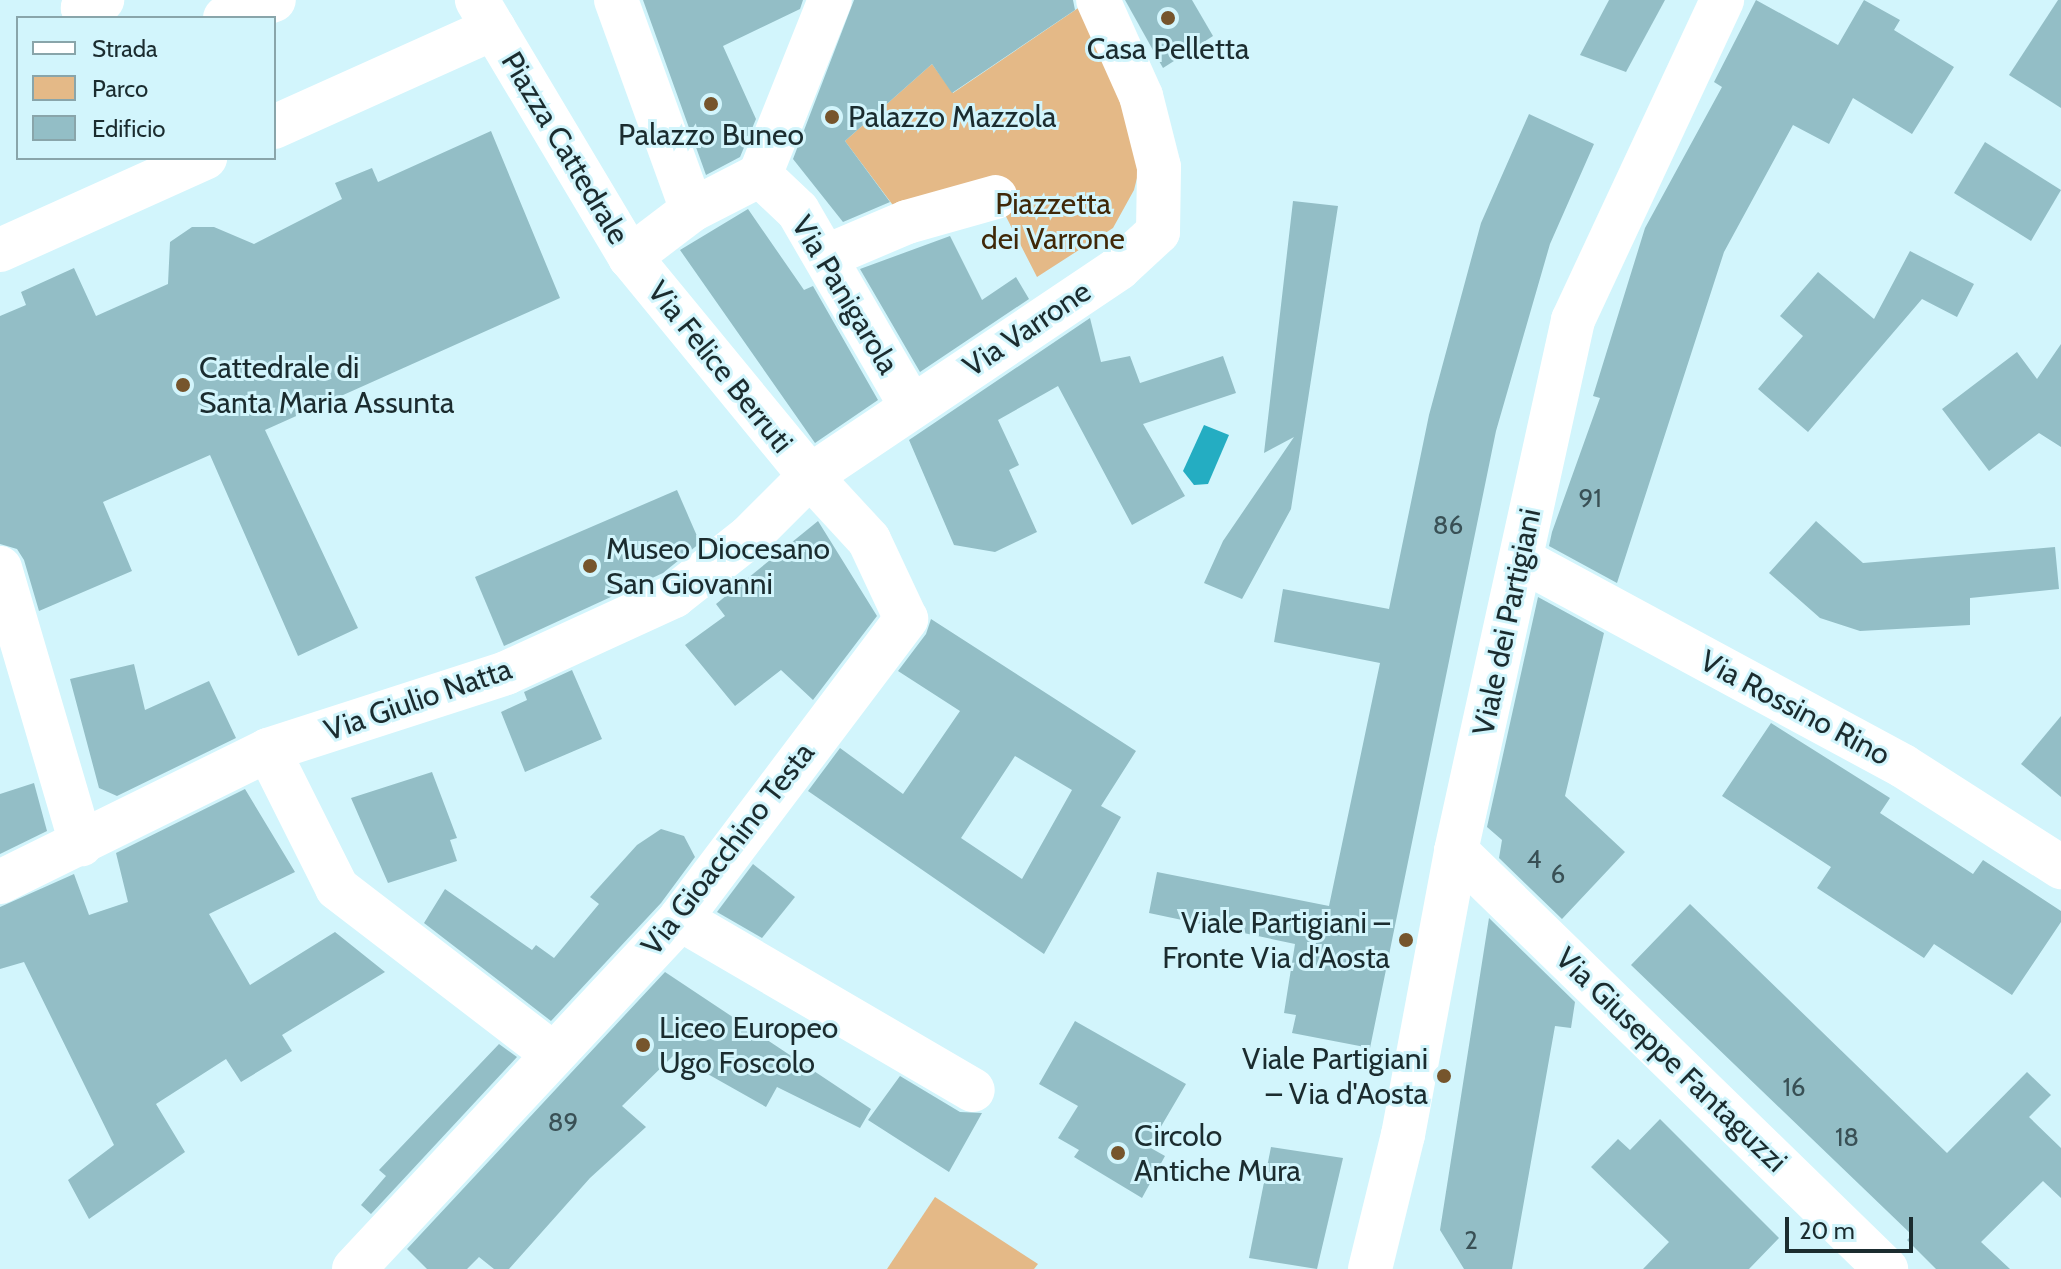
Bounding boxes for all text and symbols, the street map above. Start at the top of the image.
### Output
marker: Casa Pelletta [1159,9,1177,27]
legend [16,16,276,160]
place label: Casa Pelletta [1087,31,1249,67]
text: Strada [92,34,158,63]
street label: Piazza Cattedrale [493,45,637,251]
text: Parco [92,74,148,103]
marker: Palazzo Buneo [702,95,720,113]
place label: Palazzo Mazzola [848,99,1056,135]
marker: Palazzo Mazzola [823,108,841,126]
text: Edificio [92,114,166,143]
place label: Palazzo Buneo [618,117,804,153]
park label: Piazzetta dei Varrone [981,186,1125,256]
street label: Via Panigarola [784,210,906,380]
street label: Via Varrone [956,273,1098,385]
street label: Via Felice Berruti [640,274,800,460]
place label: Cattedrale di Santa Maria Assunta [199,350,454,420]
marker: Cattedrale di Santa Maria Assunta [174,376,192,394]
house number: 91 [1578,483,1602,515]
street label: Viale dei Partigiani [1465,505,1549,739]
house number: 86 [1433,510,1463,542]
place label: Museo Diocesano San Giovanni [606,531,830,602]
marker: Museo Diocesano San Giovanni [581,557,599,575]
street label: Via Rossino Rino [1694,643,1896,773]
street label: Via Giulio Natta [320,651,516,749]
street label: Via Gioacchino Testa [634,735,822,963]
house number: 4 [1526,844,1542,876]
house number: 6 [1551,859,1565,891]
place label: Viale Partigiani – Fronte Via d'Aosta [1162,905,1390,976]
marker: Viale Partigiani – Fronte Via d'Aosta [1397,931,1415,949]
street label: Via Giuseppe Fantaguzzi [1548,940,1794,1180]
place label: Liceo Europeo Ugo Foscolo [659,1010,838,1080]
marker: Liceo Europeo Ugo Foscolo [634,1036,652,1054]
place label: Viale Partigiani – Via d'Aosta [1242,1041,1428,1112]
marker: Viale Partigiani – Via d'Aosta [1435,1067,1453,1085]
house number: 16 [1782,1072,1806,1104]
house number: 89 [548,1107,578,1139]
place label: Circolo Antiche Mura [1134,1118,1301,1188]
house number: 18 [1835,1122,1859,1154]
marker: Circolo Antiche Mura [1109,1144,1127,1162]
scale bar [1789,1201,1917,1251]
text: 20 m [1799,1216,1855,1245]
house number: 2 [1464,1225,1478,1257]

